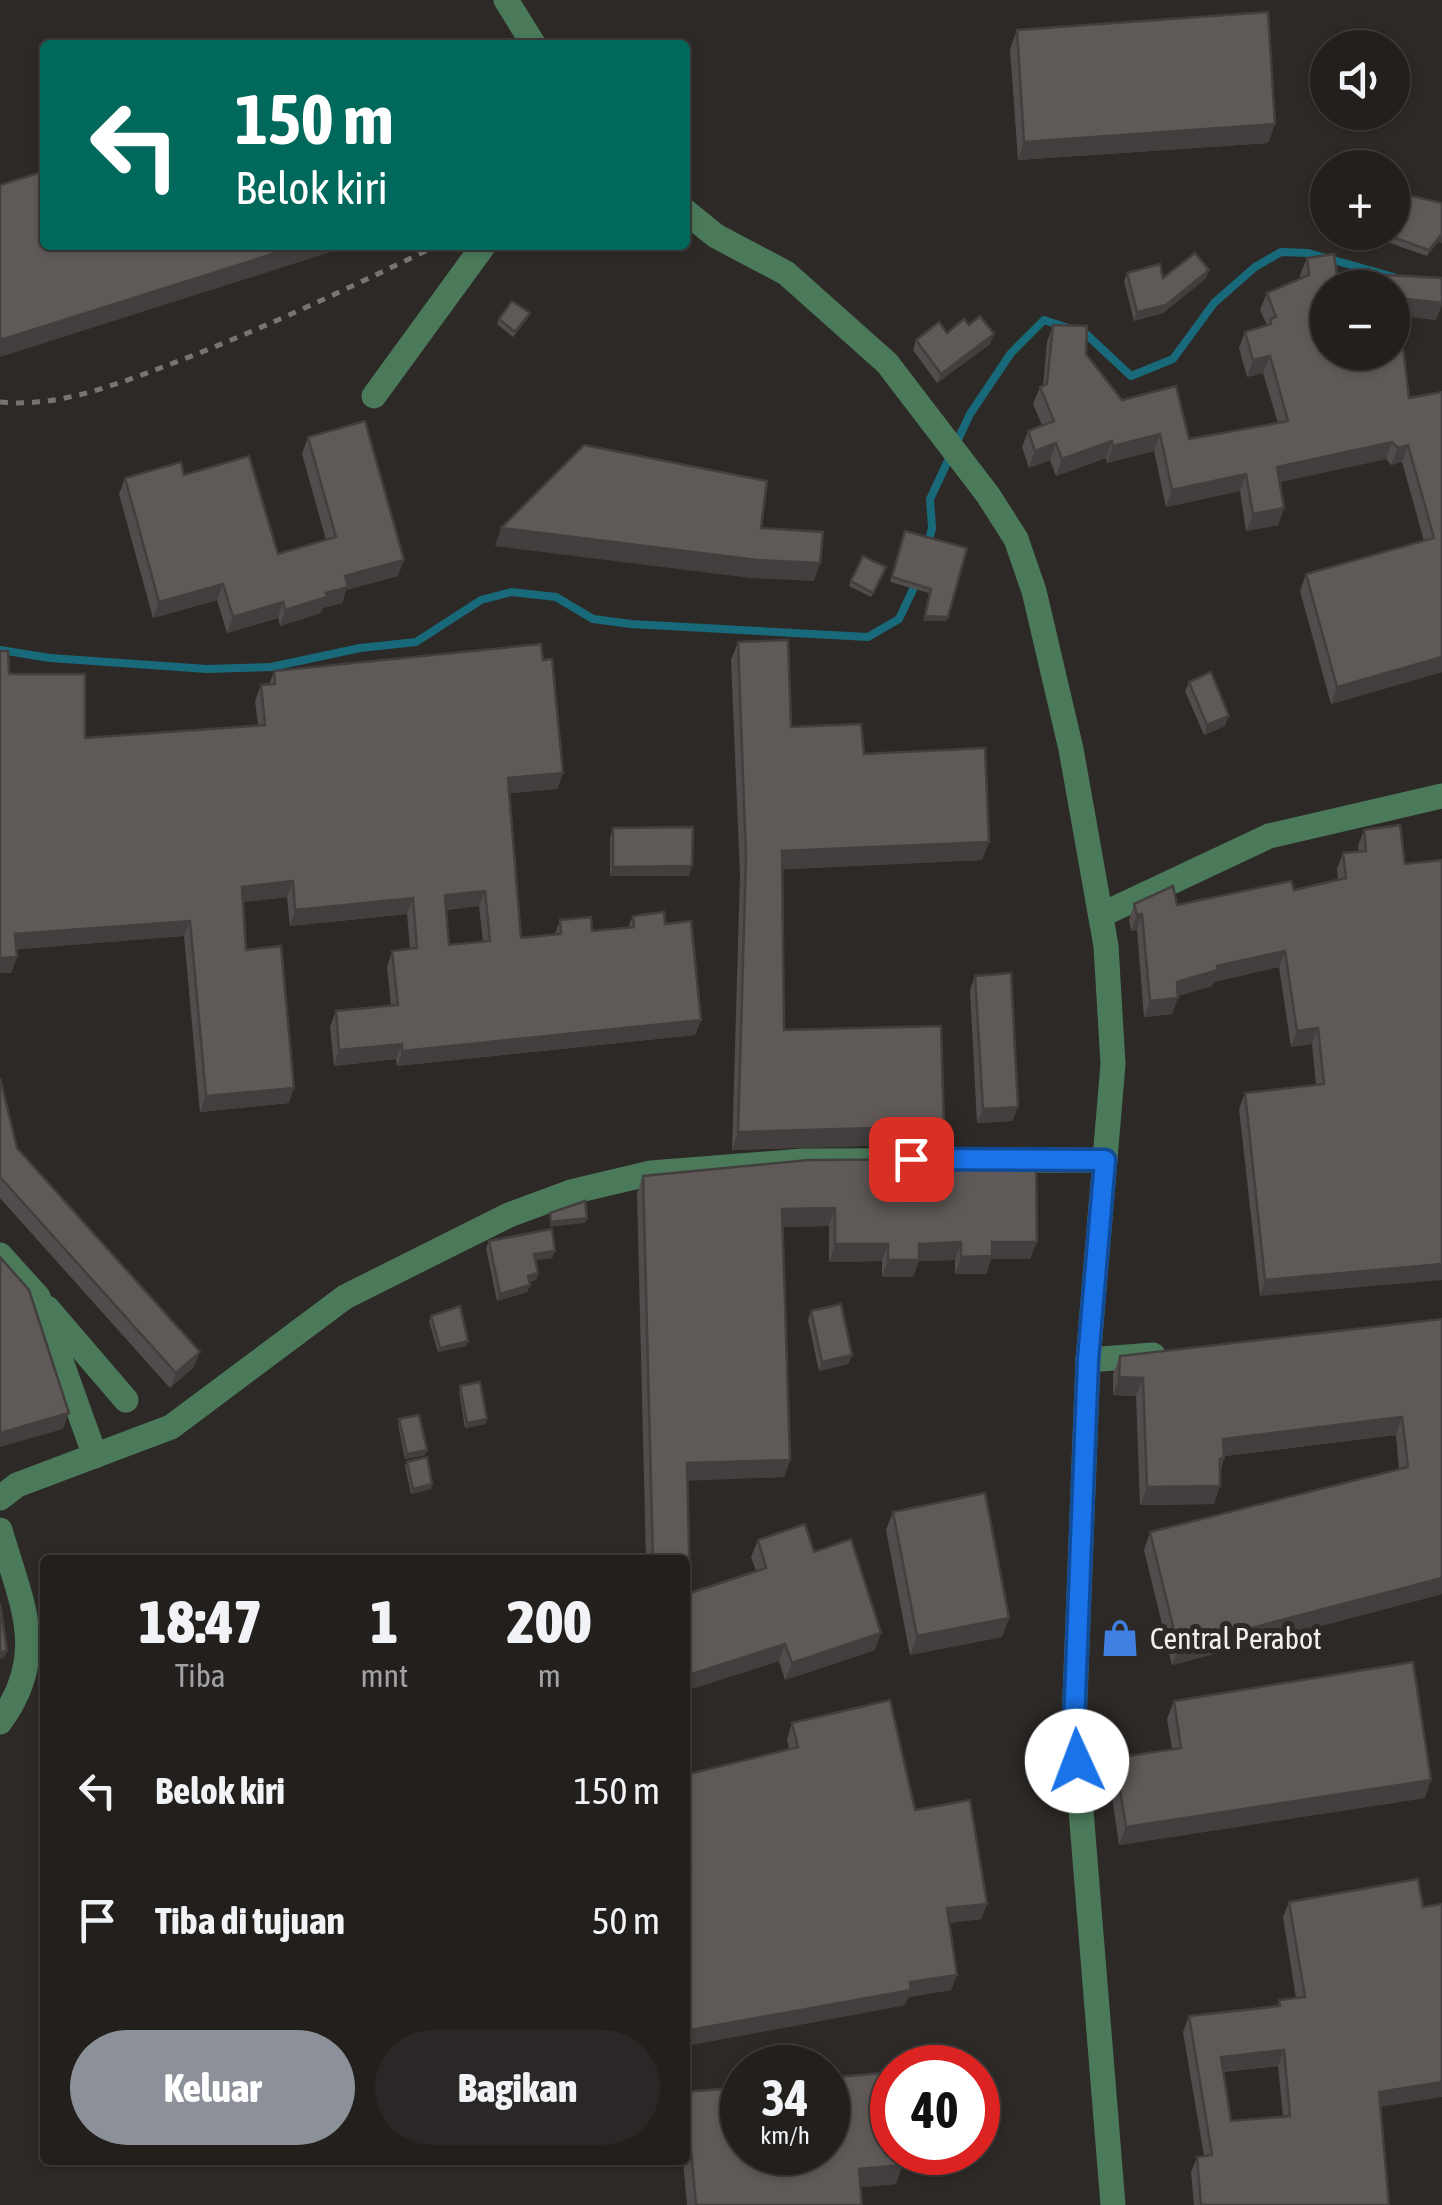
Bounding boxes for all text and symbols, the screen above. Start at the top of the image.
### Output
map controls [1310,30,1410,370]
button: sound [1310,30,1410,130]
text: 150 m [235,79,394,159]
icon: left [70,80,200,210]
button: + [1310,150,1410,250]
text: Belok kiri [235,162,388,214]
button: − [1310,270,1410,370]
pin [869,1117,954,1202]
icon: arrive [884,1132,939,1187]
text: 18:47 [139,1587,262,1656]
text: 1 [370,1587,399,1656]
text: 200 [507,1587,591,1656]
shop icon: Central Perabot [1099,1617,1141,1659]
place label: Central Perabot [1150,1621,1322,1655]
text: Tiba [175,1657,226,1694]
text: mnt [361,1657,408,1694]
text: m [538,1657,561,1694]
position arrow [1025,1709,1129,1813]
icon: left [70,1763,125,1818]
text: Belok kiri [155,1769,285,1812]
text: 150 m [574,1769,660,1812]
icon: arrive [70,1893,125,1948]
text: Tiba di tujuan [155,1899,345,1942]
text: 50 m [592,1899,660,1942]
button: Keluar [70,2030,355,2145]
button: Bagikan [375,2030,660,2145]
speed limit sign: 40 [870,2045,1000,2175]
text: 34 [761,2069,808,2127]
text: km/h [760,2121,810,2149]

